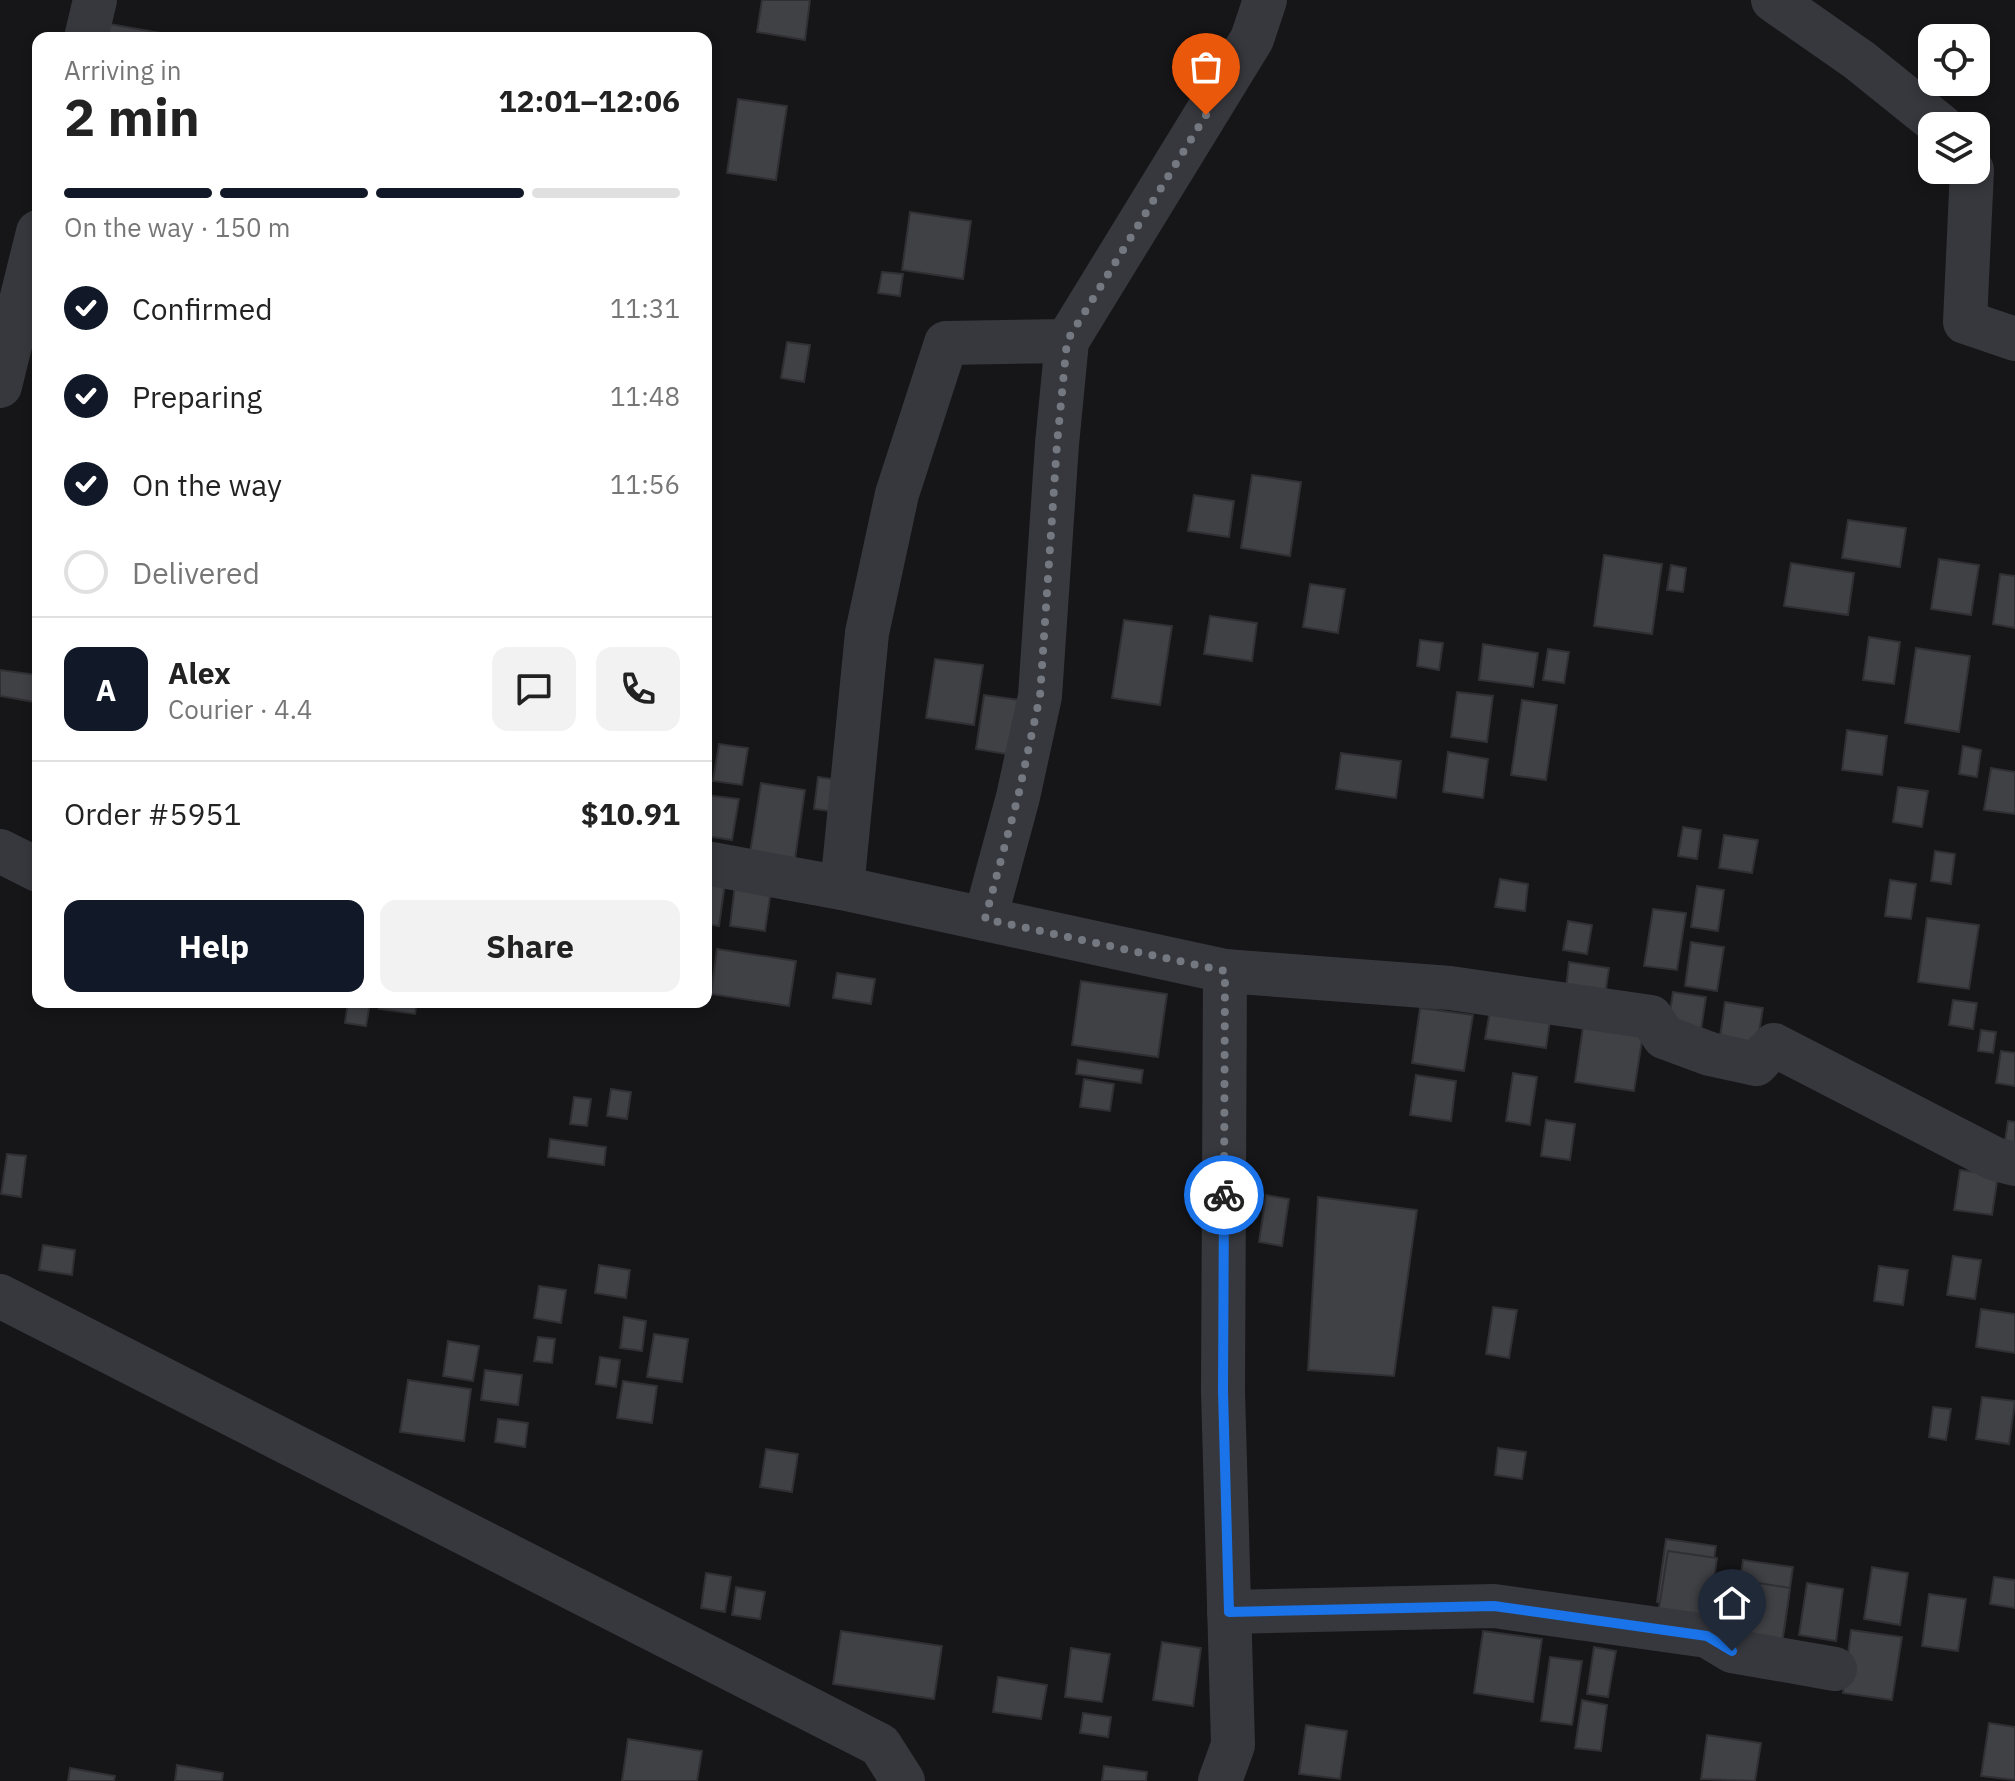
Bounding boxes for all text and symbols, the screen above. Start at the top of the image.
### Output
map controls [1918,24,1990,184]
button: locate [1918,24,1990,96]
pin [1172,33,1240,115]
icon: bag [1184,45,1228,89]
text: Arriving in [64,53,181,87]
text: 12:01–12:06 [499,81,680,120]
text: 2 min [64,83,200,150]
button: layers [1918,112,1990,184]
text: On the way · 150 m [64,210,290,244]
icon: check [64,286,108,330]
text: Confirmed [132,289,273,328]
text: 11:31 [610,291,680,325]
icon: check [64,374,108,418]
text: Preparing [132,377,262,416]
text: 11:48 [610,379,680,413]
icon: check [64,462,108,506]
text: On the way [132,465,282,504]
text: 11:56 [610,467,680,501]
text: Delivered [132,553,260,592]
button: chat [492,647,576,731]
button: phone [596,647,680,731]
text: Alex [168,653,231,692]
text: A [96,670,116,709]
text: Courier · 4.4 [168,692,312,726]
text: Order #5951 [64,794,241,833]
text: $10.91 [581,794,680,833]
button: Help [64,900,364,992]
button: Share [380,900,680,992]
courier [1184,1155,1264,1235]
icon: bike [1202,1173,1246,1217]
pin [1698,1569,1766,1651]
icon: home [1710,1581,1754,1625]

